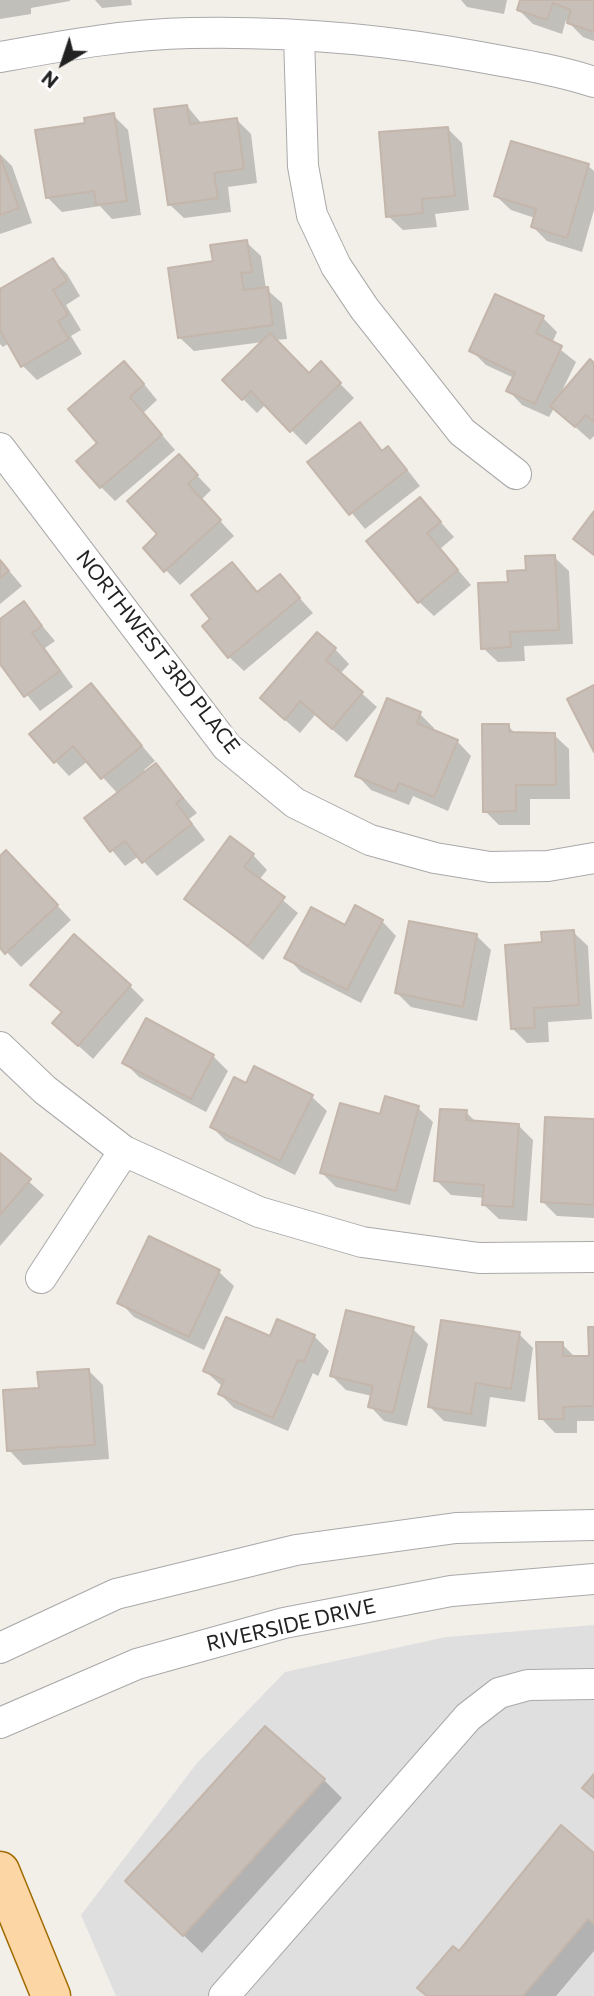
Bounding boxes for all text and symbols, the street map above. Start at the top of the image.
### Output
north arrow [28,28,98,98]
text: N [37,66,62,93]
street label: NORTHWEST 3RD PLACE [71,545,245,759]
street label: RIVERSIDE DRIVE [204,1593,378,1657]

